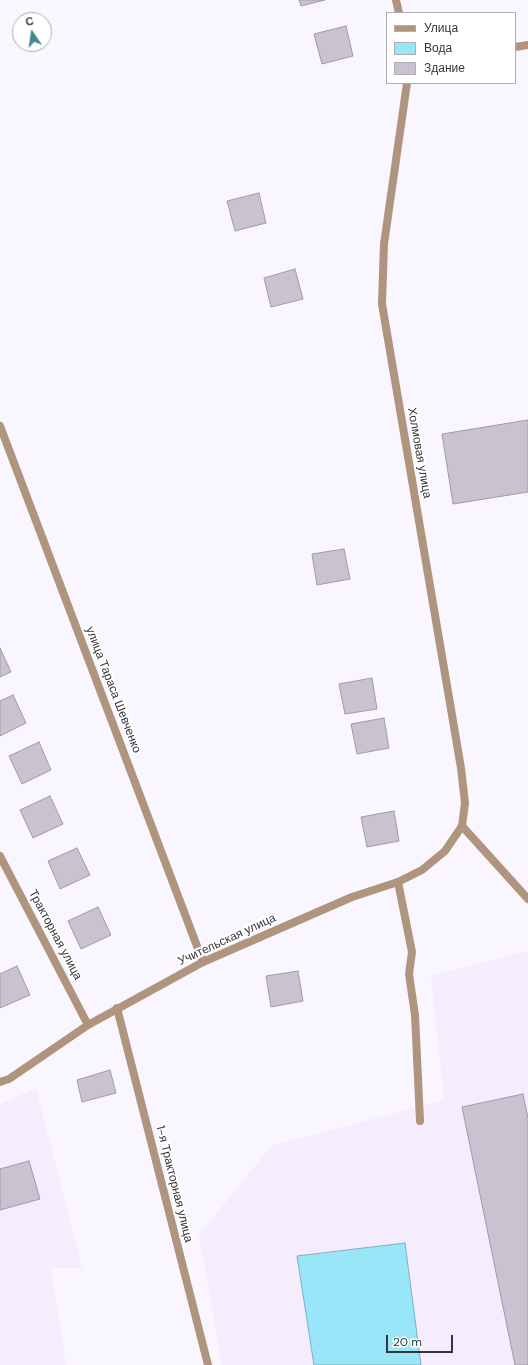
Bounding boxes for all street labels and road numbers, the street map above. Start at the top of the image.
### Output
street label: Холмовая улица [404,407,434,499]
street label: улица Тараса Шевченко [82,625,144,755]
street label: Тракторная улица [25,887,85,983]
street label: Учительская улица [176,911,278,969]
street label: 1-я Тракторная улица [152,1124,196,1244]

